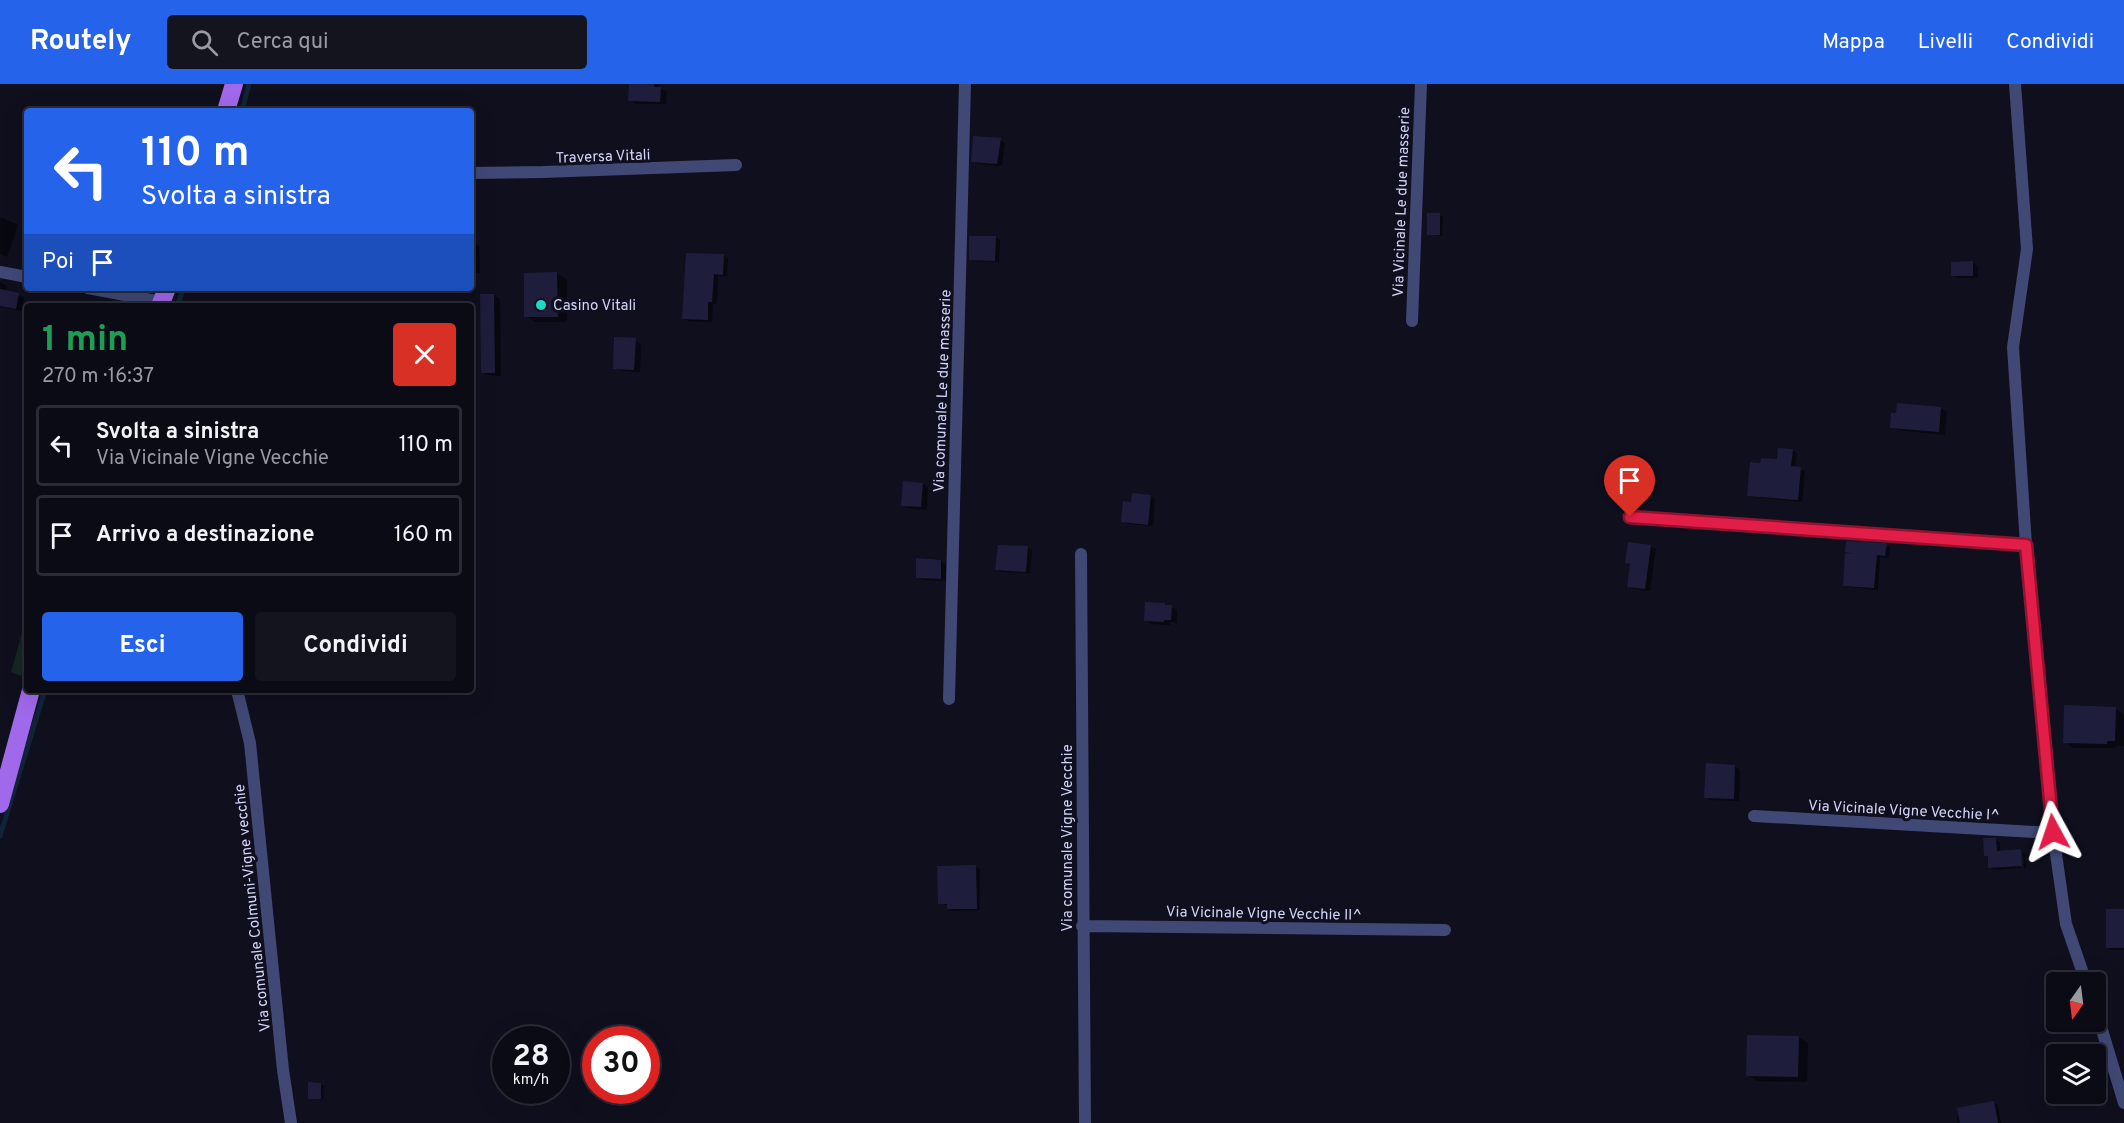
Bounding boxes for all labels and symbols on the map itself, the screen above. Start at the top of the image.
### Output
street label: Via Vicinale Le due masserie [1390,107,1415,297]
street label: Traversa Vitali [555,146,651,169]
street label: Via comunale Le due masserie [930,289,957,493]
place label: Casino Vitali [553,297,636,316]
marker: Casino Vitali [534,298,548,312]
pin [1604,455,1655,517]
street label: Via comunale Vigne Vecchie [1059,744,1078,932]
street label: Via comunale Colmuni-Vigne vecchie [231,783,276,1032]
street label: Via Vicinale Vigne Vecchie I^ [1808,797,2000,826]
position arrow [2021,800,2085,864]
street label: Via Vicinale Vigne Vecchie II^ [1166,903,1362,926]
north arrow [2046,972,2106,1032]
speed limit sign: 30 [582,1026,660,1104]

